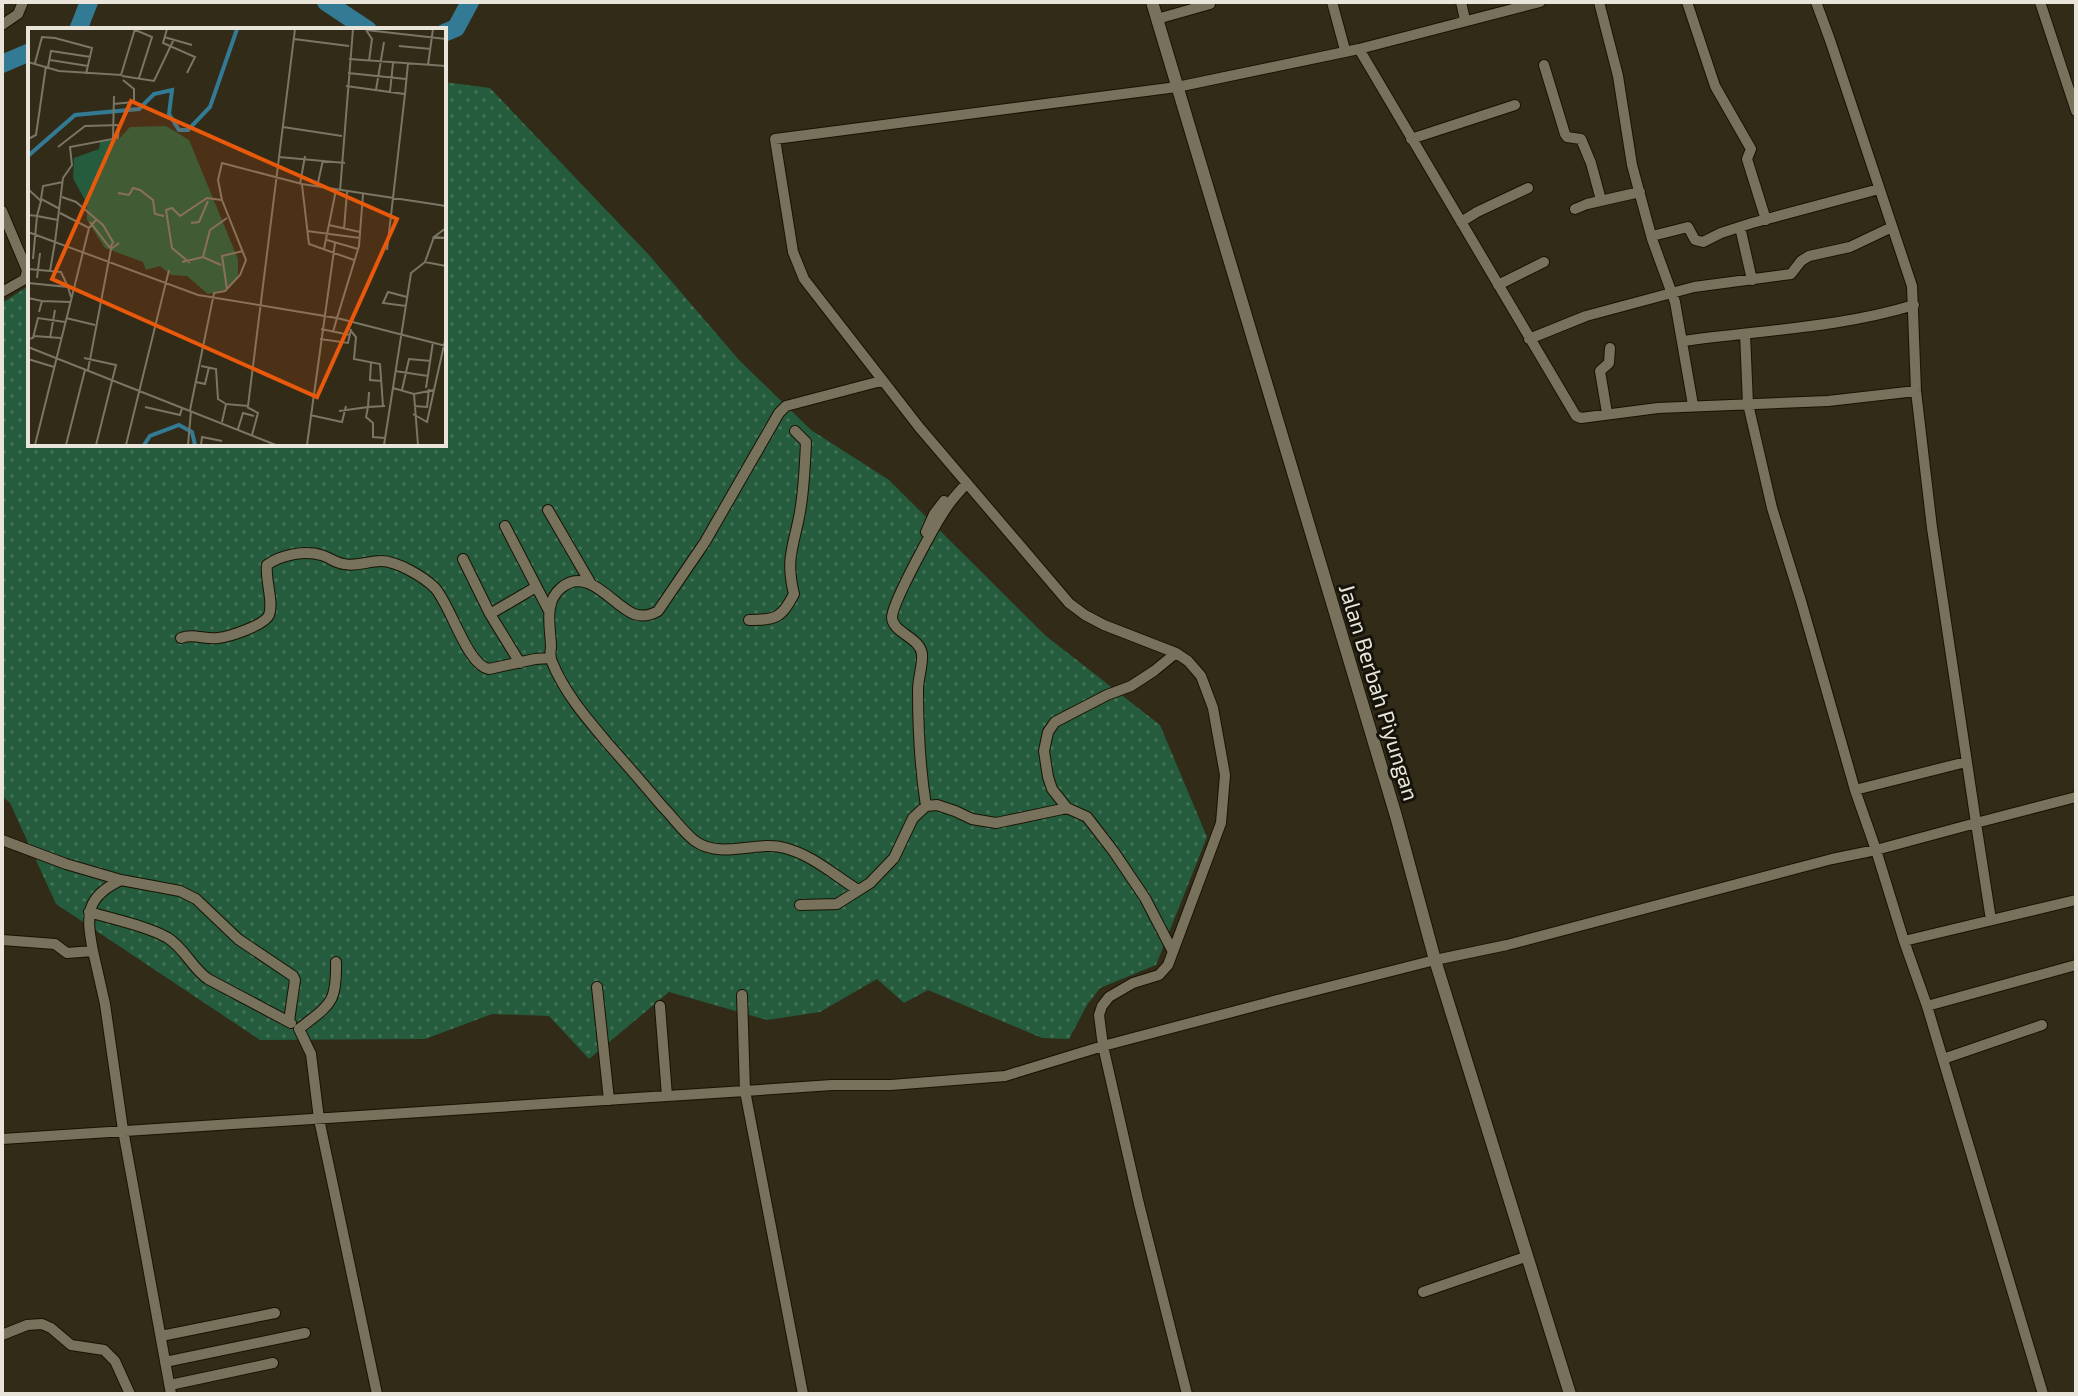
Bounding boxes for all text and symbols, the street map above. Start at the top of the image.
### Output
inset map [28,28,446,446]
street label: Jalan Berbah Piyungan [1335,581,1425,803]

